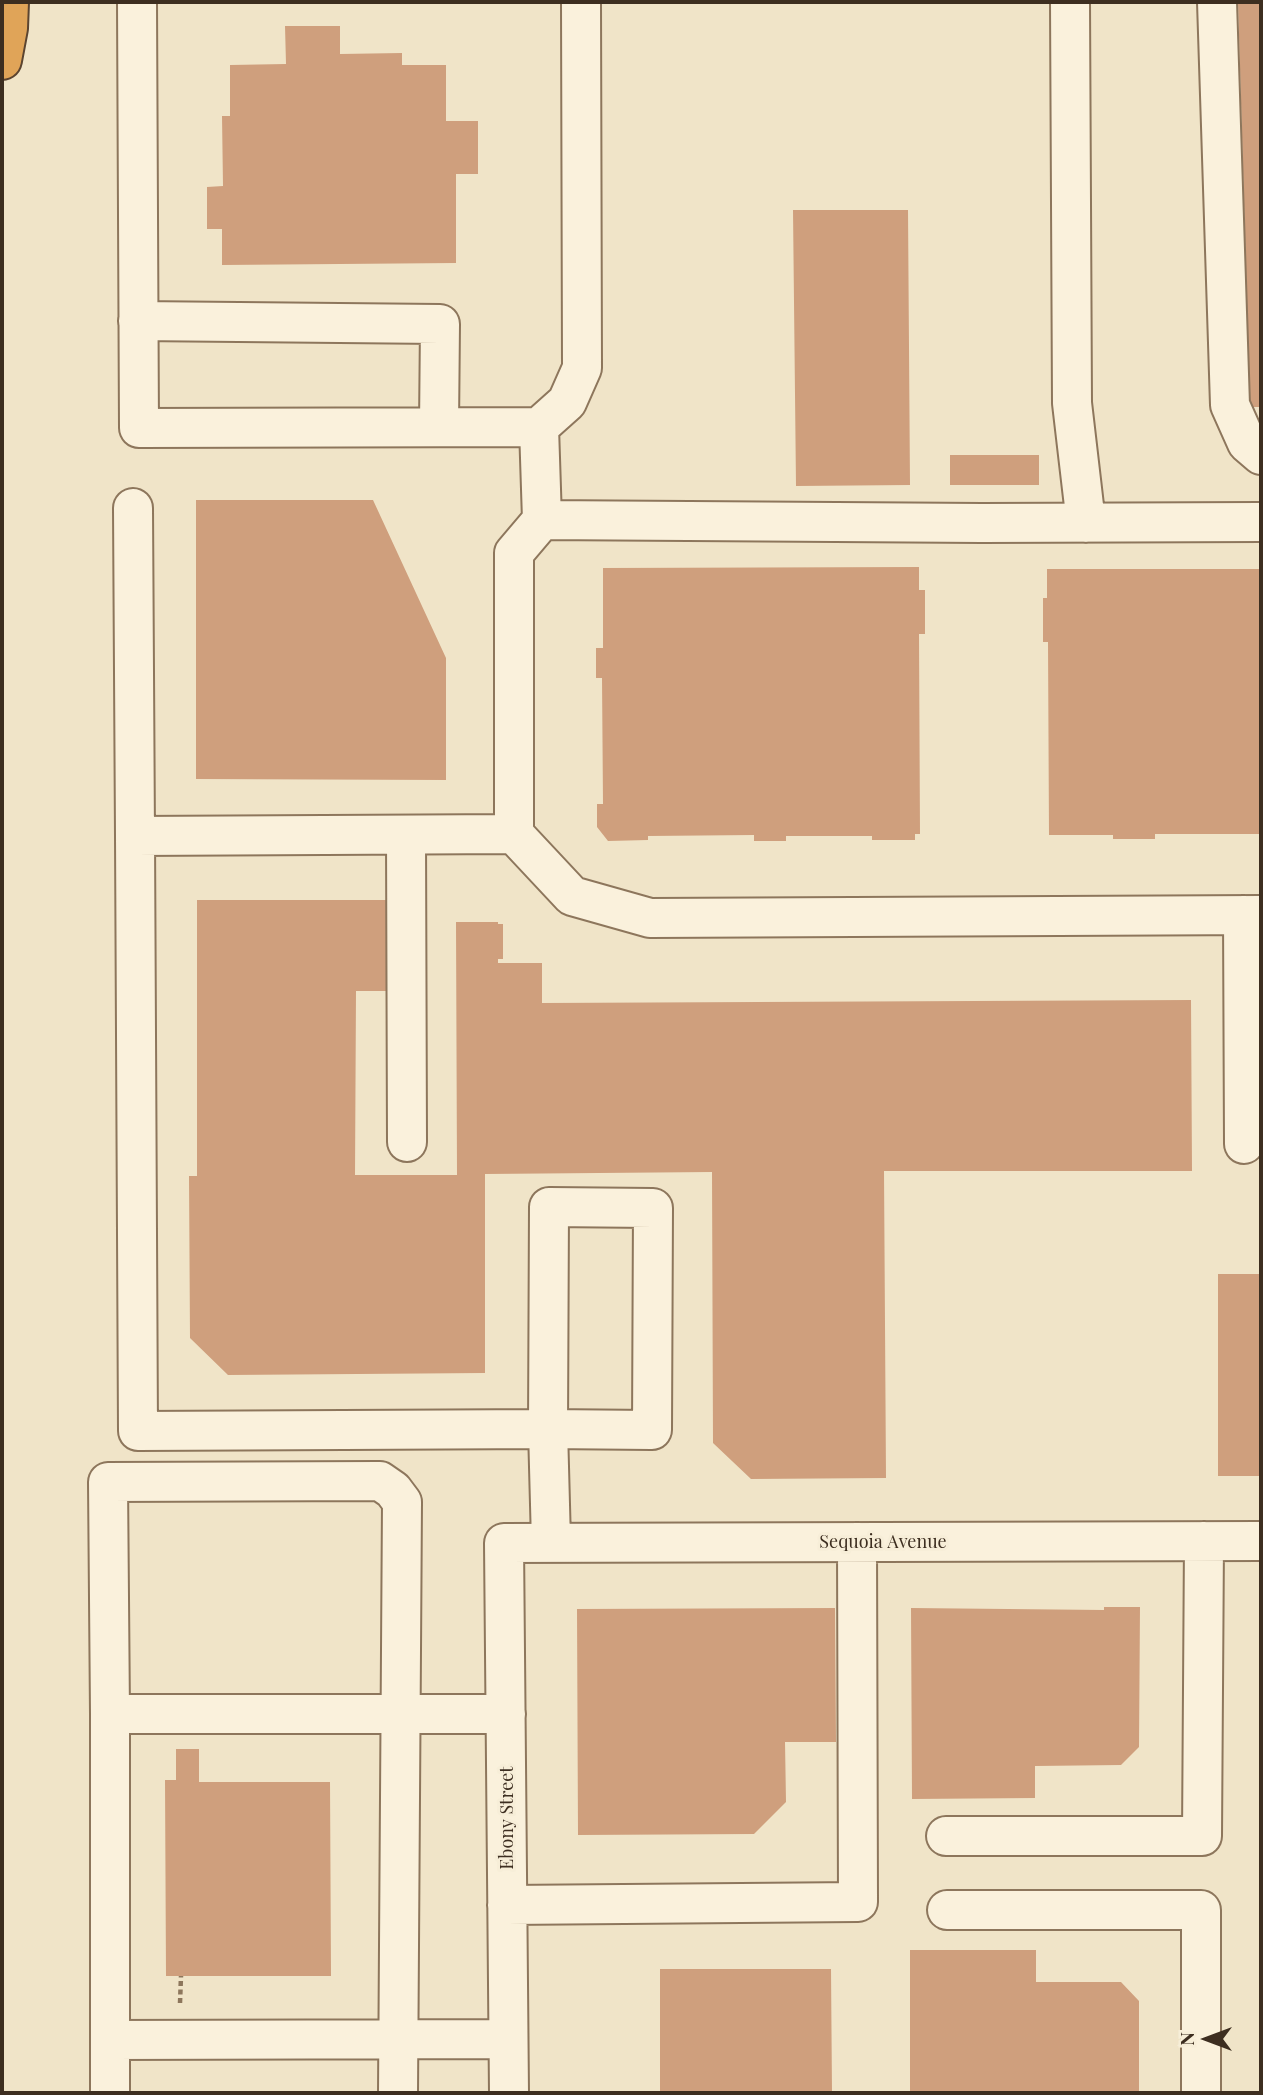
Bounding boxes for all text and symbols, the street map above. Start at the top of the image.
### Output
street label: Sequoia Avenue [819,1531,947,1553]
street label: Ebony Street [496,1766,518,1870]
north arrow [1172,2004,1242,2074]
text: N [1173,2032,1199,2046]

